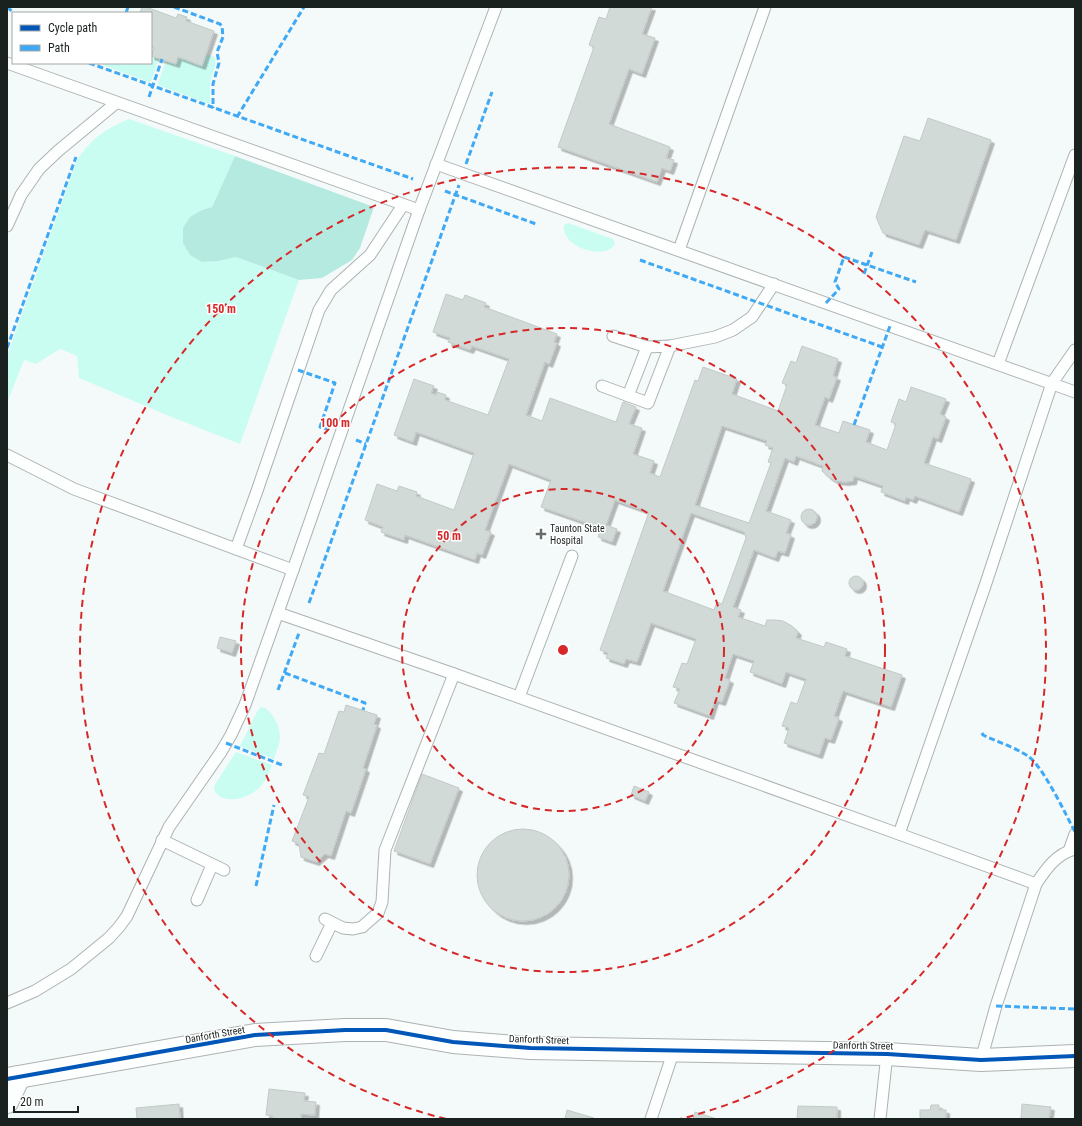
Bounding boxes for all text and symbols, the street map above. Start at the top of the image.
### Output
legend [12,12,152,64]
text: Cycle path [48,21,98,35]
text: Path [48,41,70,55]
text: 150 m [206,302,236,316]
text: 100 m [320,416,350,430]
place label: Taunton State Hospital [550,523,605,546]
marker: Taunton State Hospital [535,528,547,540]
text: 50 m [437,529,461,543]
centre of rings [556,643,570,657]
street label: Danforth Street [184,1024,246,1045]
street label: Danforth Street [509,1033,569,1046]
street label: Danforth Street [833,1039,893,1052]
scale bar [14,1088,78,1114]
text: 20 m [20,1095,44,1109]

